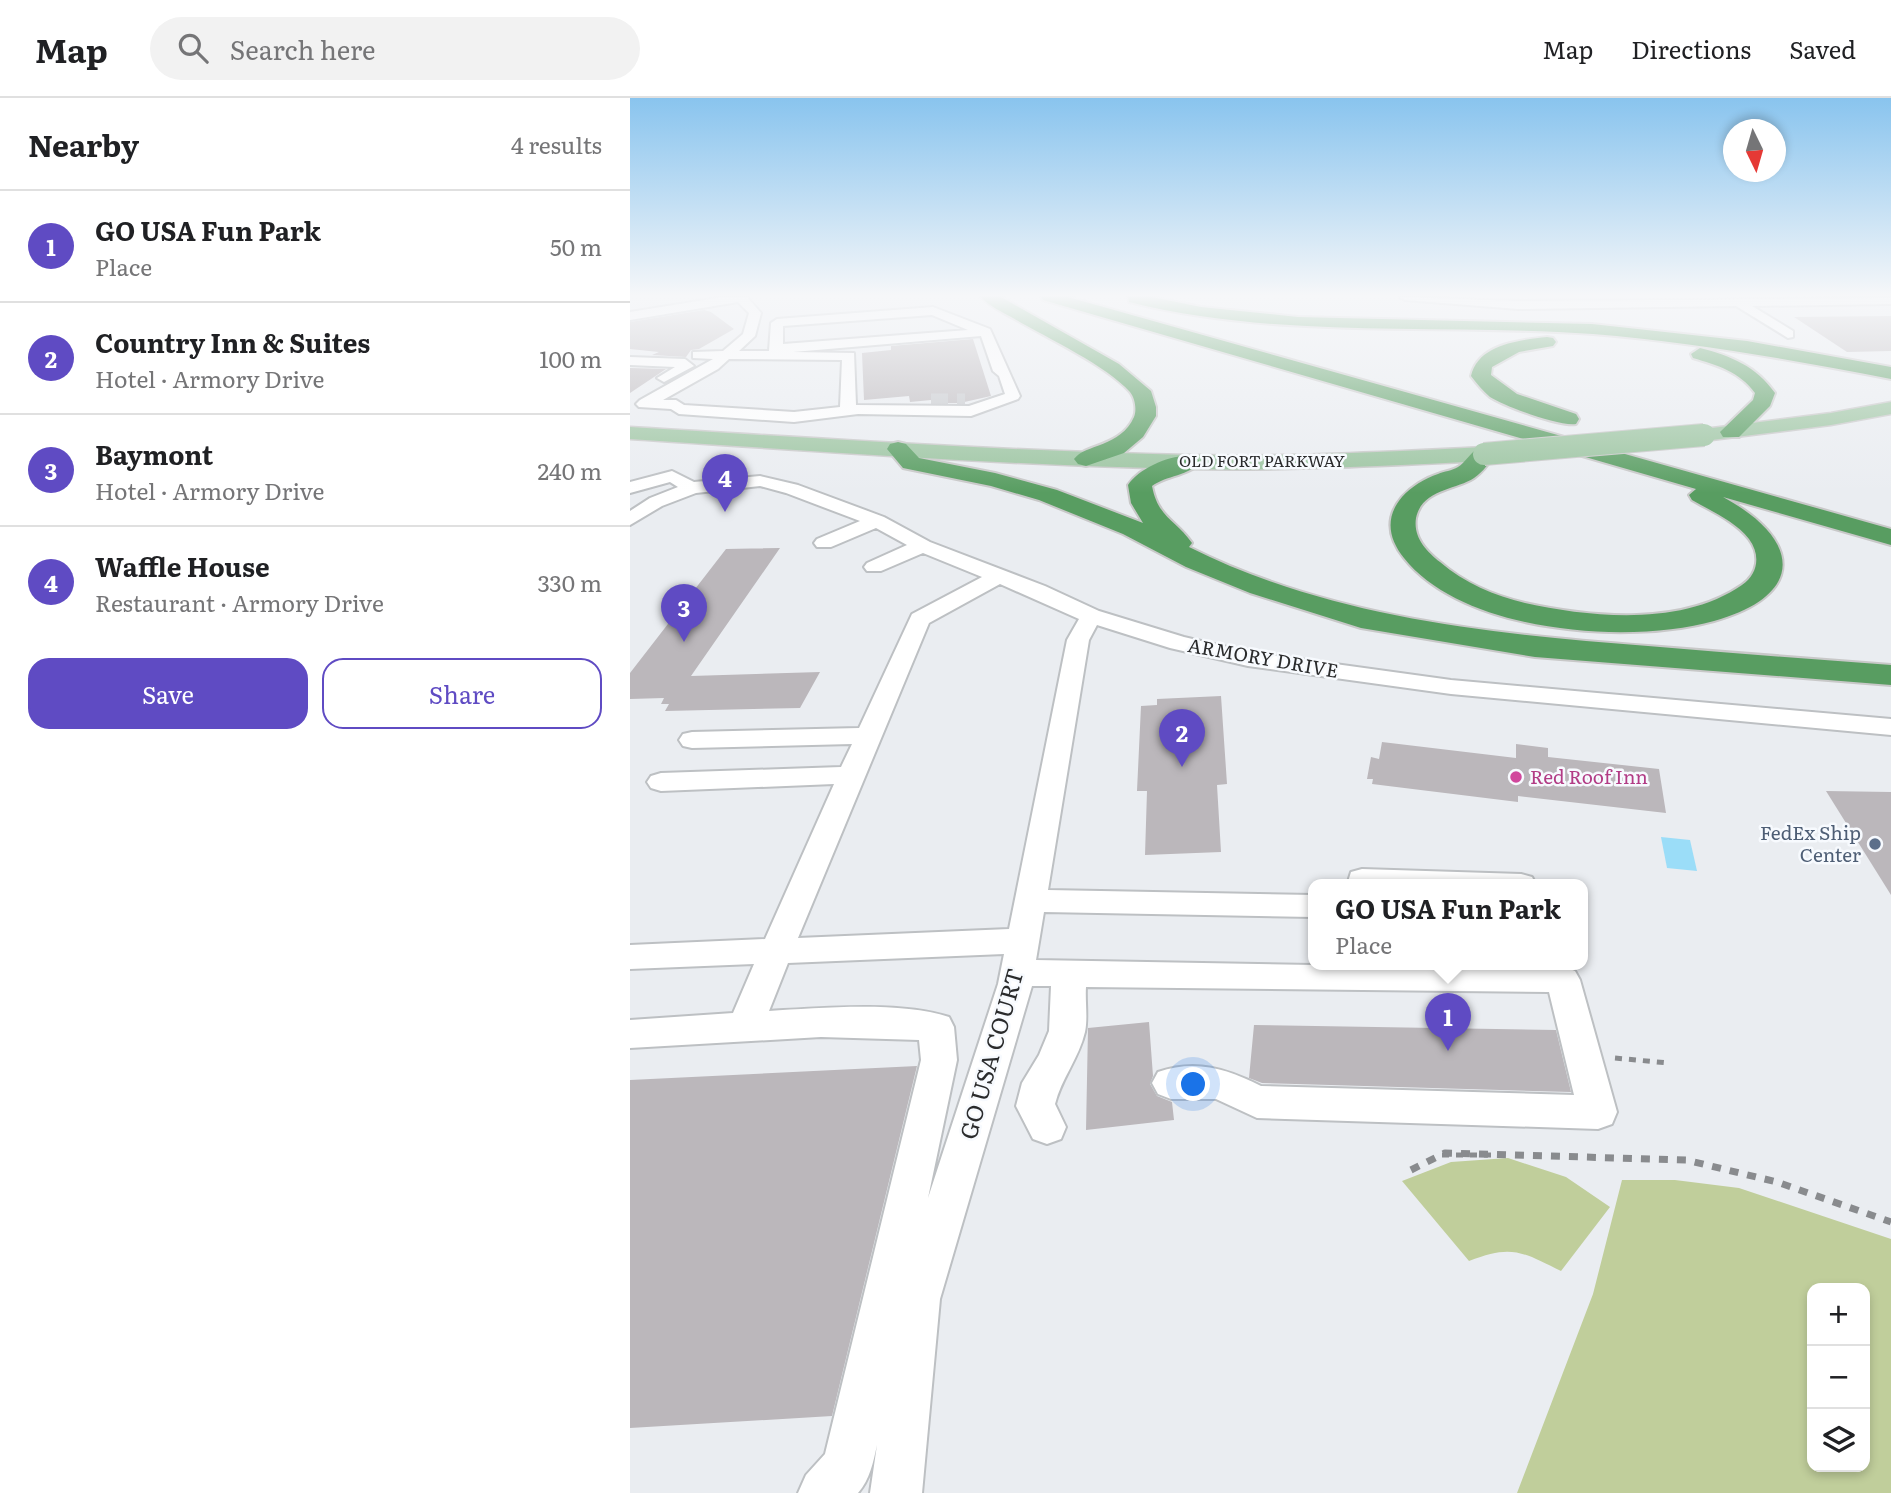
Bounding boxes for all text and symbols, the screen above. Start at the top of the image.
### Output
search box [150,17,640,80]
text: Map [35,24,108,73]
icon: search [174,29,212,67]
text: Search here [230,29,376,68]
text: Map [1542,31,1593,66]
text: Directions [1631,31,1751,66]
text: Saved [1789,31,1856,66]
north arrow [1723,119,1786,182]
text: Nearby [28,122,139,166]
text: 4 results [511,127,602,161]
text: GO USA Fun Park [95,210,321,249]
text: 1 [46,229,56,263]
text: 50 m [550,229,602,263]
text: Place [95,249,152,283]
text: Country Inn & Suites [95,322,370,361]
text: 2 [45,341,57,375]
text: 100 m [539,341,602,375]
text: Hotel · Armory Drive [95,361,324,395]
text: Baymont [95,434,213,473]
street label: OLD FORT PARKWAY [1179,448,1346,472]
text: 3 [45,453,57,487]
text: 240 m [537,453,602,487]
pin: 4 [702,454,748,512]
text: Hotel · Armory Drive [95,473,324,507]
text: Waffle House [95,546,270,585]
text: 4 [44,565,58,599]
text: 330 m [538,565,602,599]
pin: 3 [661,584,707,642]
text: Restaurant · Armory Drive [95,585,384,619]
street label: ARMORY DRIVE [1186,630,1341,684]
button: Save [28,658,308,729]
button: Share [322,658,602,729]
pin: 2 [1159,709,1205,767]
place label: Red Roof Inn [1530,762,1648,790]
marker: Red Roof Inn [1508,769,1524,785]
place label: FedEx Ship Center [1760,818,1861,868]
marker: FedEx Ship Center [1867,836,1883,852]
popup [1308,879,1588,970]
text: GO USA Fun Park [1335,888,1561,927]
text: Place [1335,927,1392,961]
street label: GO USA COURT [949,964,1031,1143]
pin: 1 [1425,993,1471,1051]
your location [1176,1067,1210,1101]
map controls [1807,1283,1870,1472]
button: + [1807,1283,1870,1346]
button: − [1807,1346,1870,1409]
button: layers [1807,1409,1870,1472]

